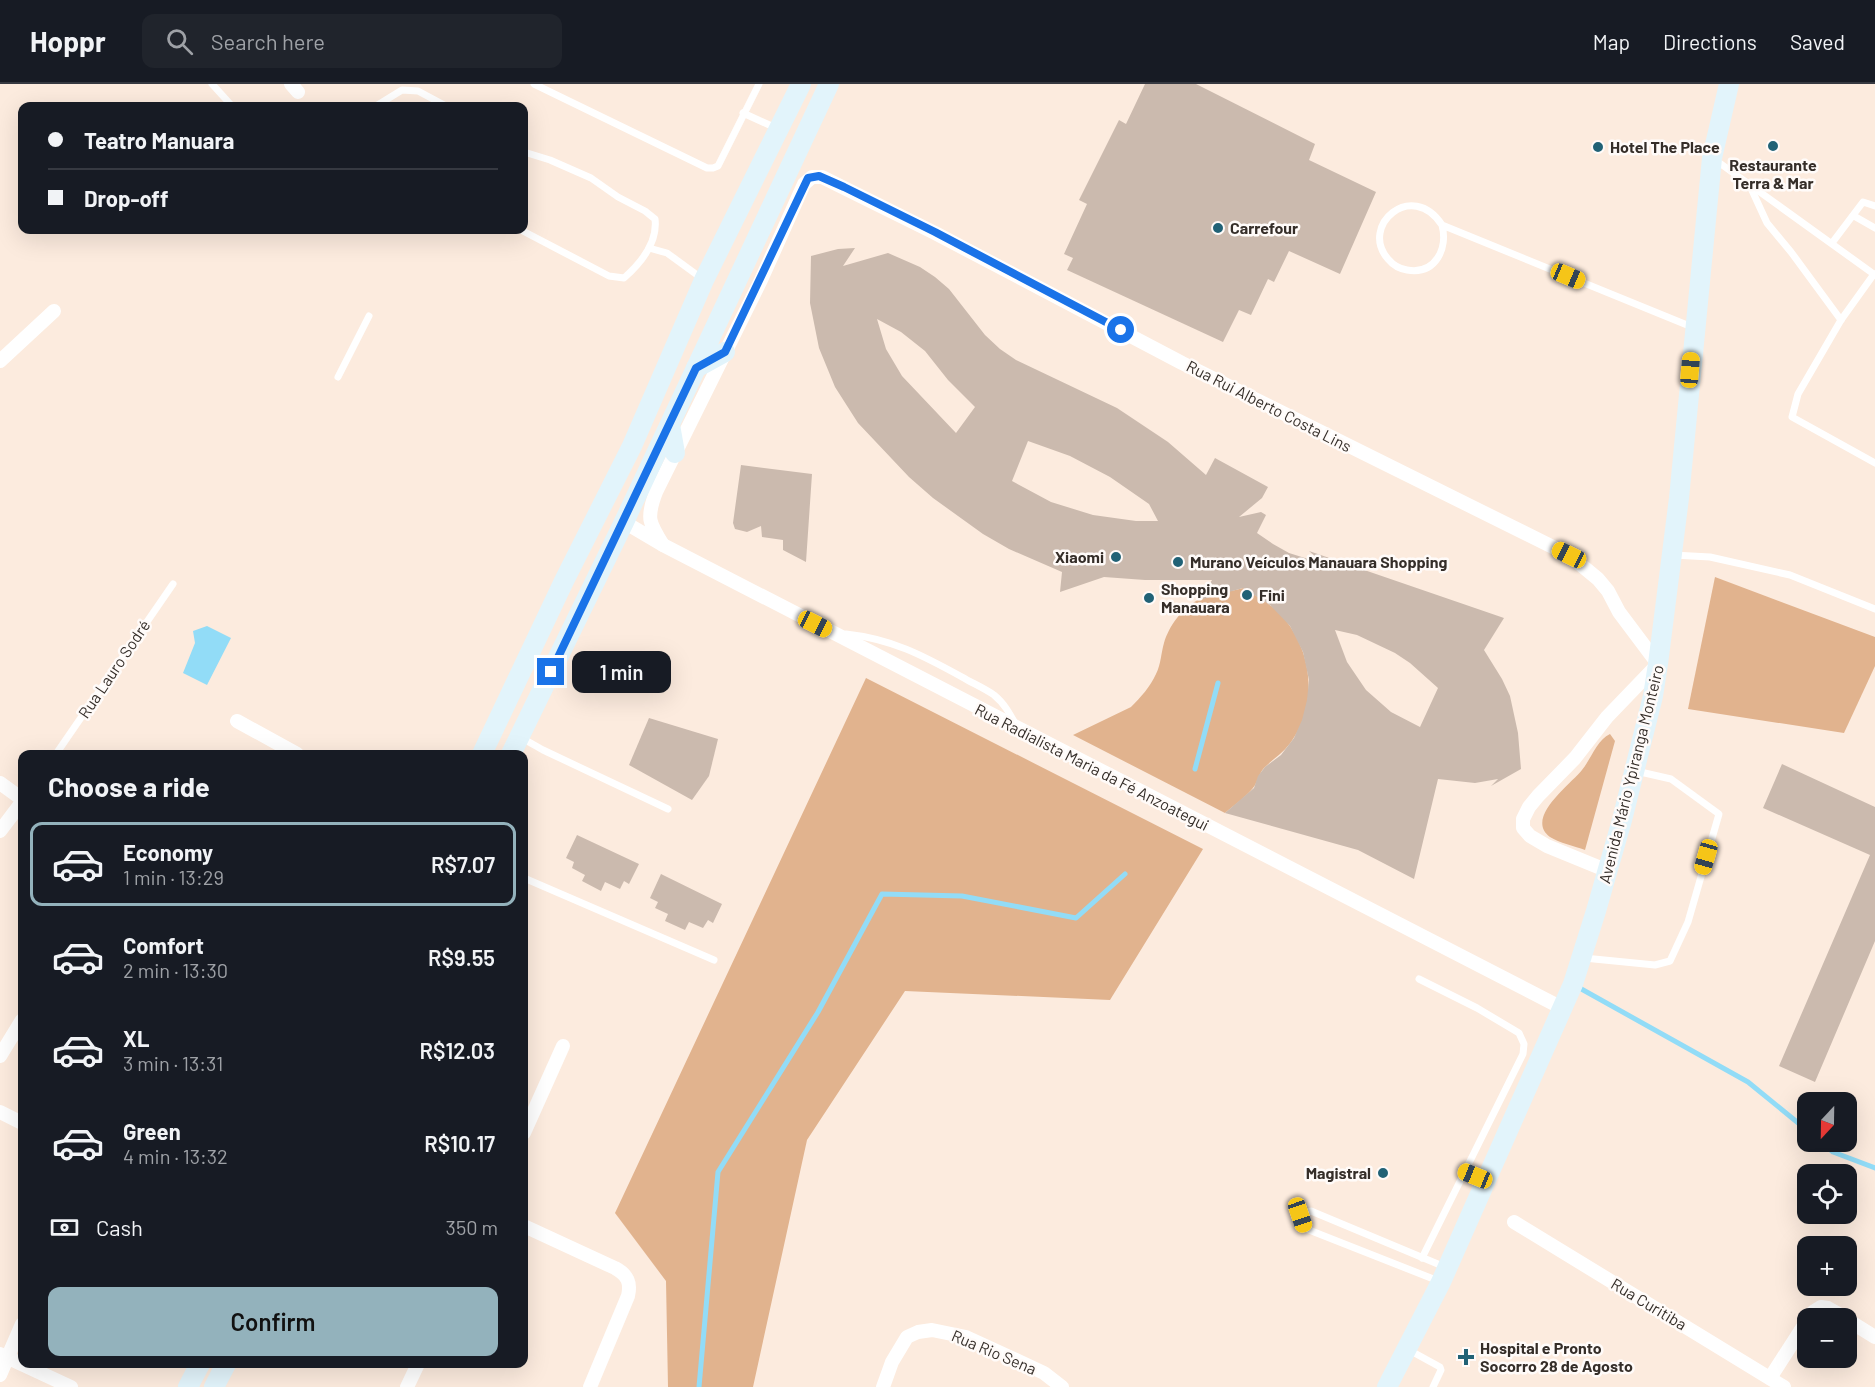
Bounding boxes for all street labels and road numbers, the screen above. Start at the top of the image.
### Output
street label: Rua Rui Alberto Costa Lins [1184,356,1355,455]
street label: Rua Lauro Sodré [74,616,153,721]
street label: Avenida Mário Ypiranga Monteiro [1594,663,1667,885]
street label: Rua Radialista Maria da Fé Anzoategui [972,699,1212,834]
street label: Rua Curitiba [1608,1274,1690,1334]
street label: Rua Rio Sena [949,1325,1039,1378]

